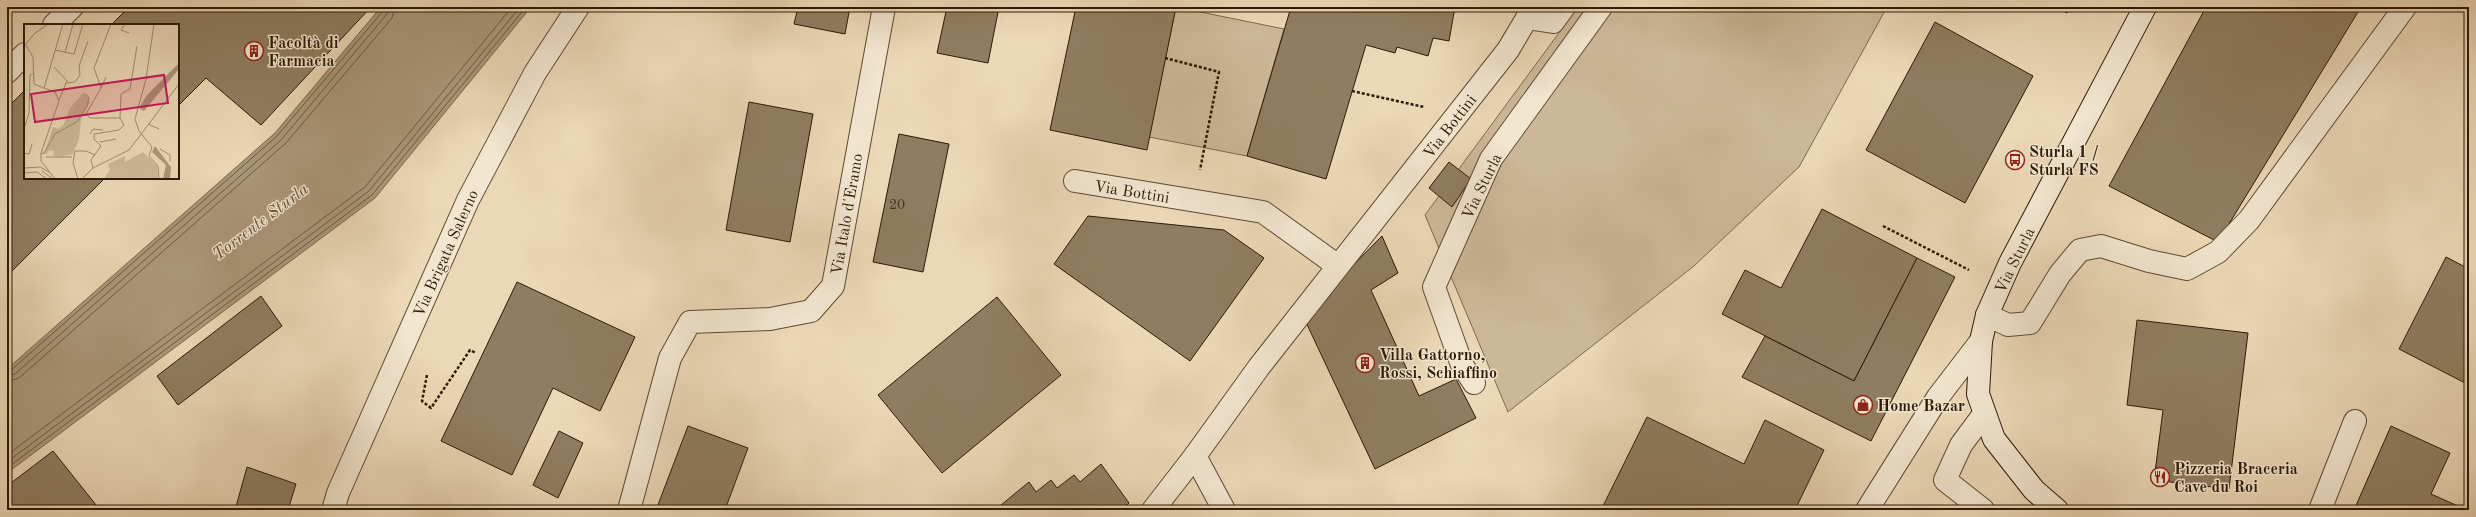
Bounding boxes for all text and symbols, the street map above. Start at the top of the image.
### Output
inset map [24,24,179,179]
place label: Facoltà di Farmacia [268,36,339,70]
building icon: Facoltà di Farmacia [243,40,265,62]
street label: Via Bottini [1421,92,1480,162]
place label: Sturla 1 / Sturla FS [2029,145,2099,179]
bus stop icon: Sturla 1 / Sturla FS [2004,149,2026,171]
street label: Via Sturla [1460,151,1506,222]
street label: Via Italo d'Eramo [829,152,867,276]
street label: Via Bottini [1093,179,1170,207]
water label: Torrente Sturla [210,181,312,264]
street label: Via Brigata Salerno [412,188,482,320]
house number: 20 [889,198,905,212]
street label: Via Sturla [1993,225,2039,296]
place label: Villa Gattorno, Rossi, Schiaffino [1379,348,1497,382]
building icon: Villa Gattorno, Rossi, Schiaffino [1354,352,1376,374]
shop icon: Home Bazar [1852,394,1874,416]
place label: Home Bazar [1877,399,1965,415]
place label: Pizzeria Braceria Cave du Roi [2174,462,2298,496]
restaurant icon: Pizzeria Braceria Cave du Roi [2149,466,2171,488]

